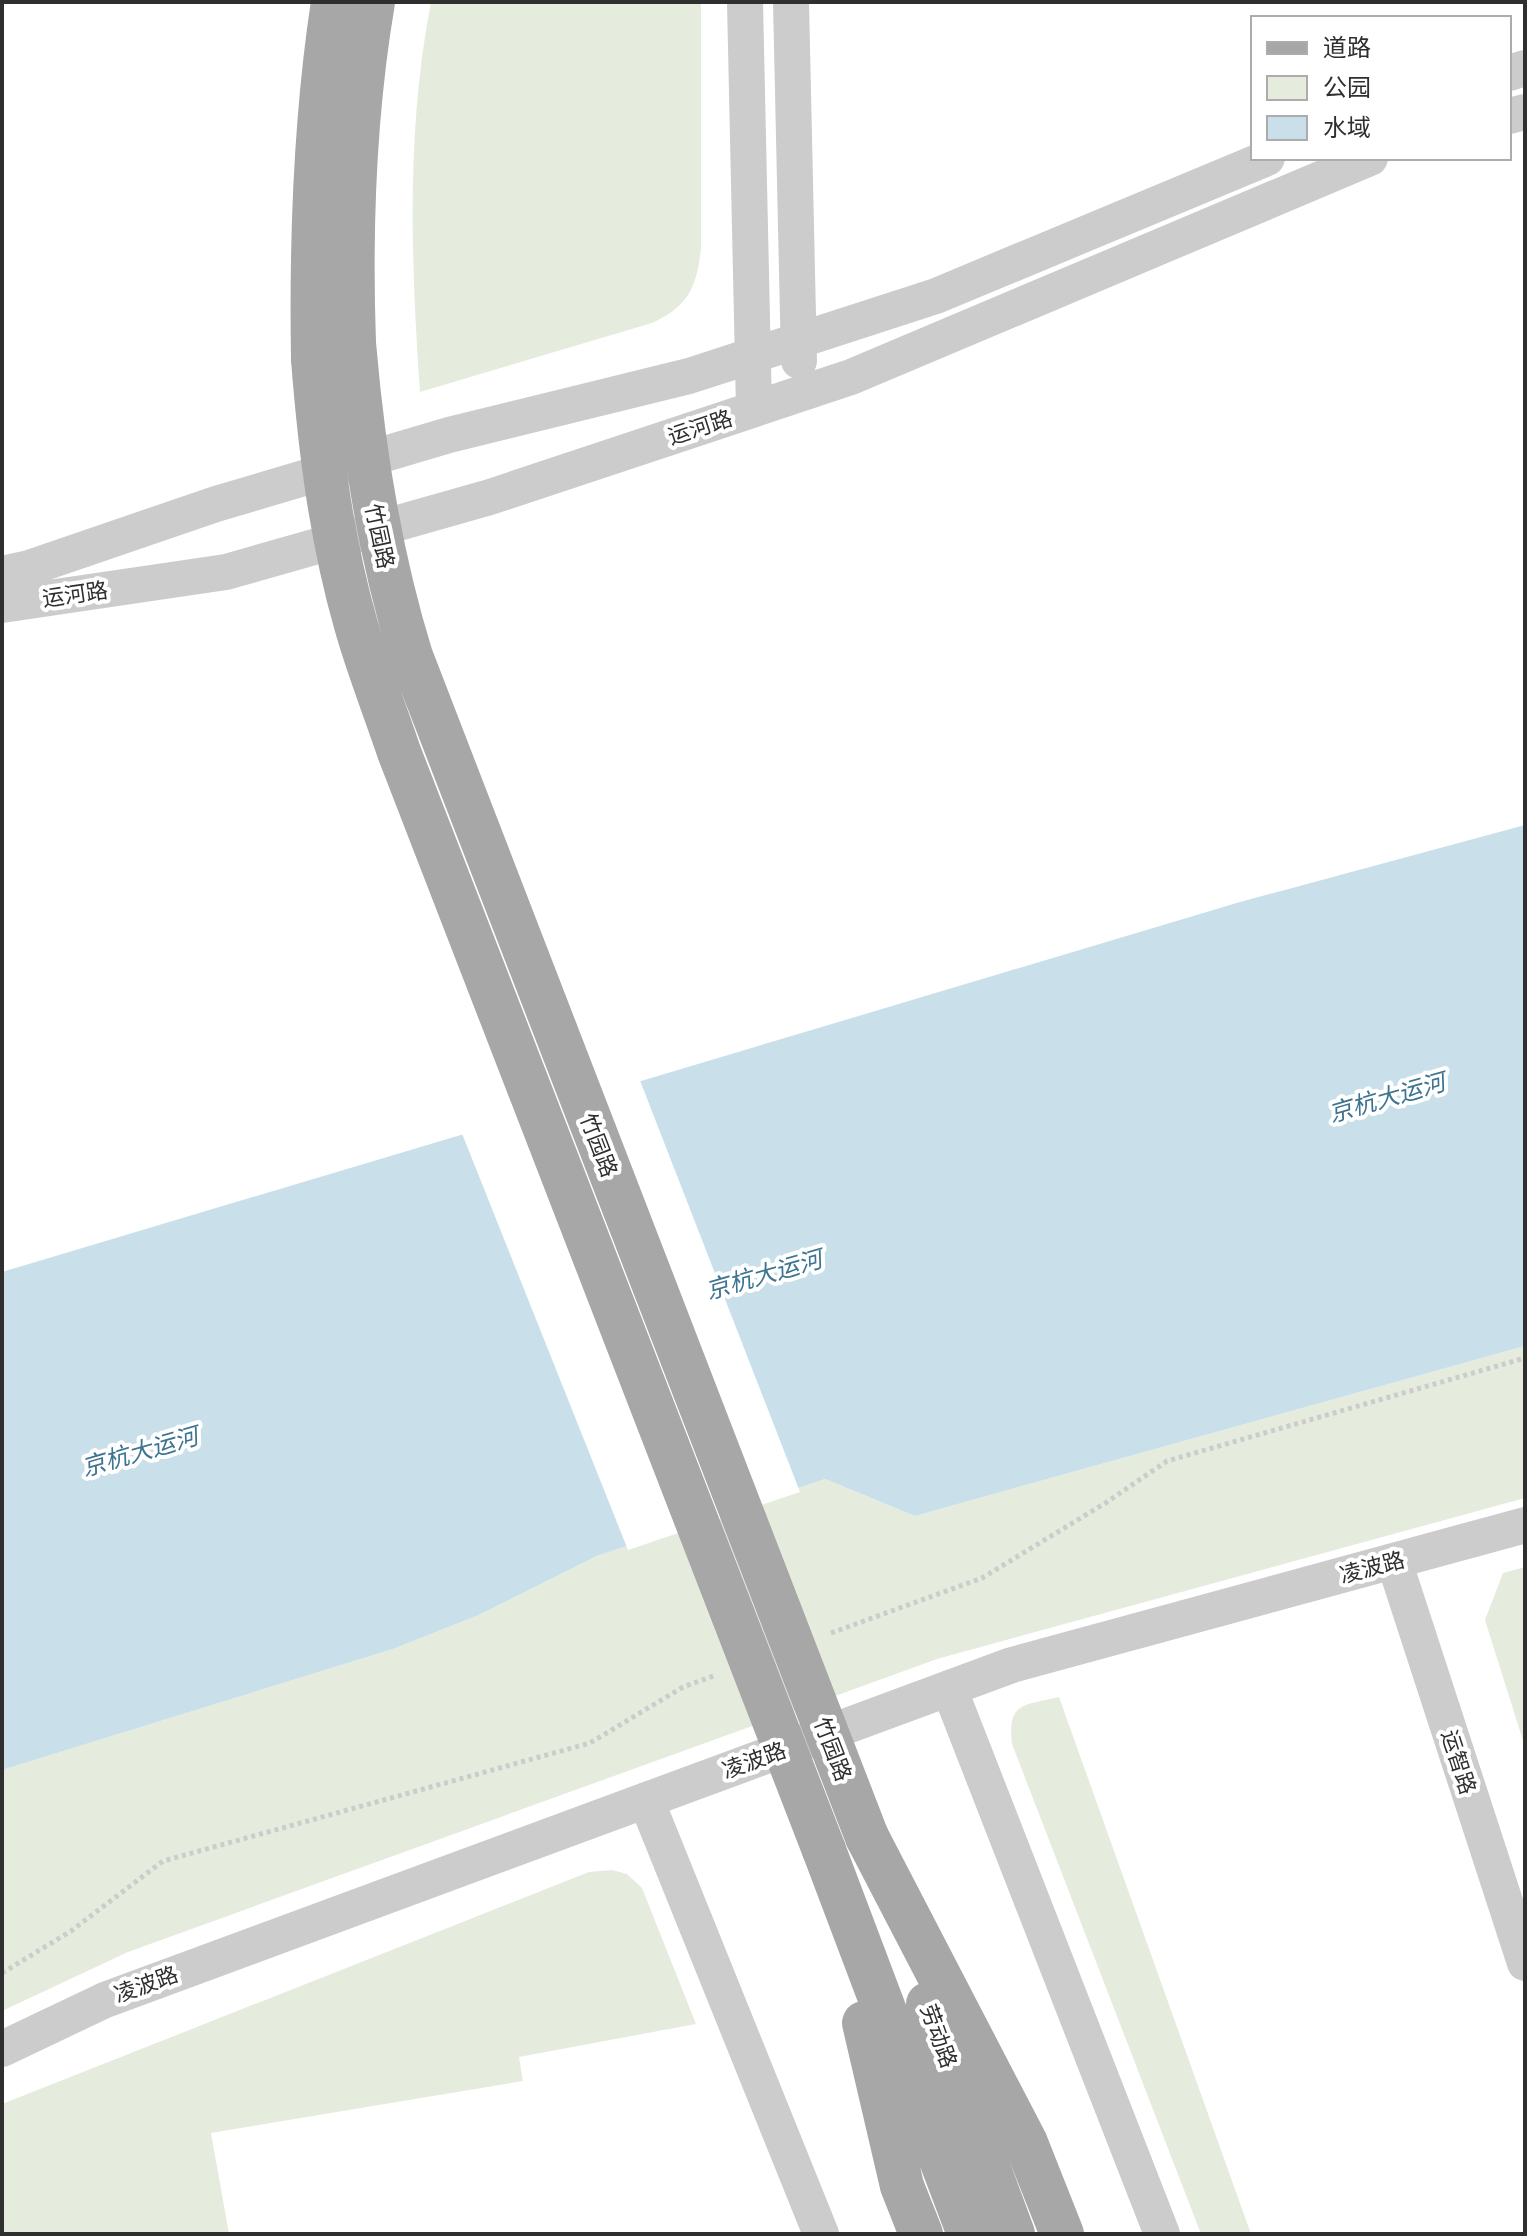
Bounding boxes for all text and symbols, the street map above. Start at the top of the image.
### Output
legend [1251,16,1511,160]
text: 道路 [1323,35,1371,65]
text: 公园 [1323,75,1371,105]
text: 水域 [1323,115,1371,145]
street label: 运河路 [665,406,736,452]
street label: 竹园路 [357,501,398,572]
street label: 运河路 [41,579,110,614]
water label: 京杭大运河 [1326,1068,1453,1131]
street label: 竹园路 [572,1110,621,1182]
water label: 京杭大运河 [703,1245,830,1308]
water label: 京杭大运河 [79,1422,206,1485]
street label: 凌波路 [1337,1548,1408,1591]
street label: 竹园路 [806,1714,855,1786]
street label: 运智路 [1434,1727,1480,1798]
street label: 凌波路 [719,1738,790,1786]
street label: 凌波路 [111,1962,182,2010]
street label: 劳动路 [913,2001,961,2072]

